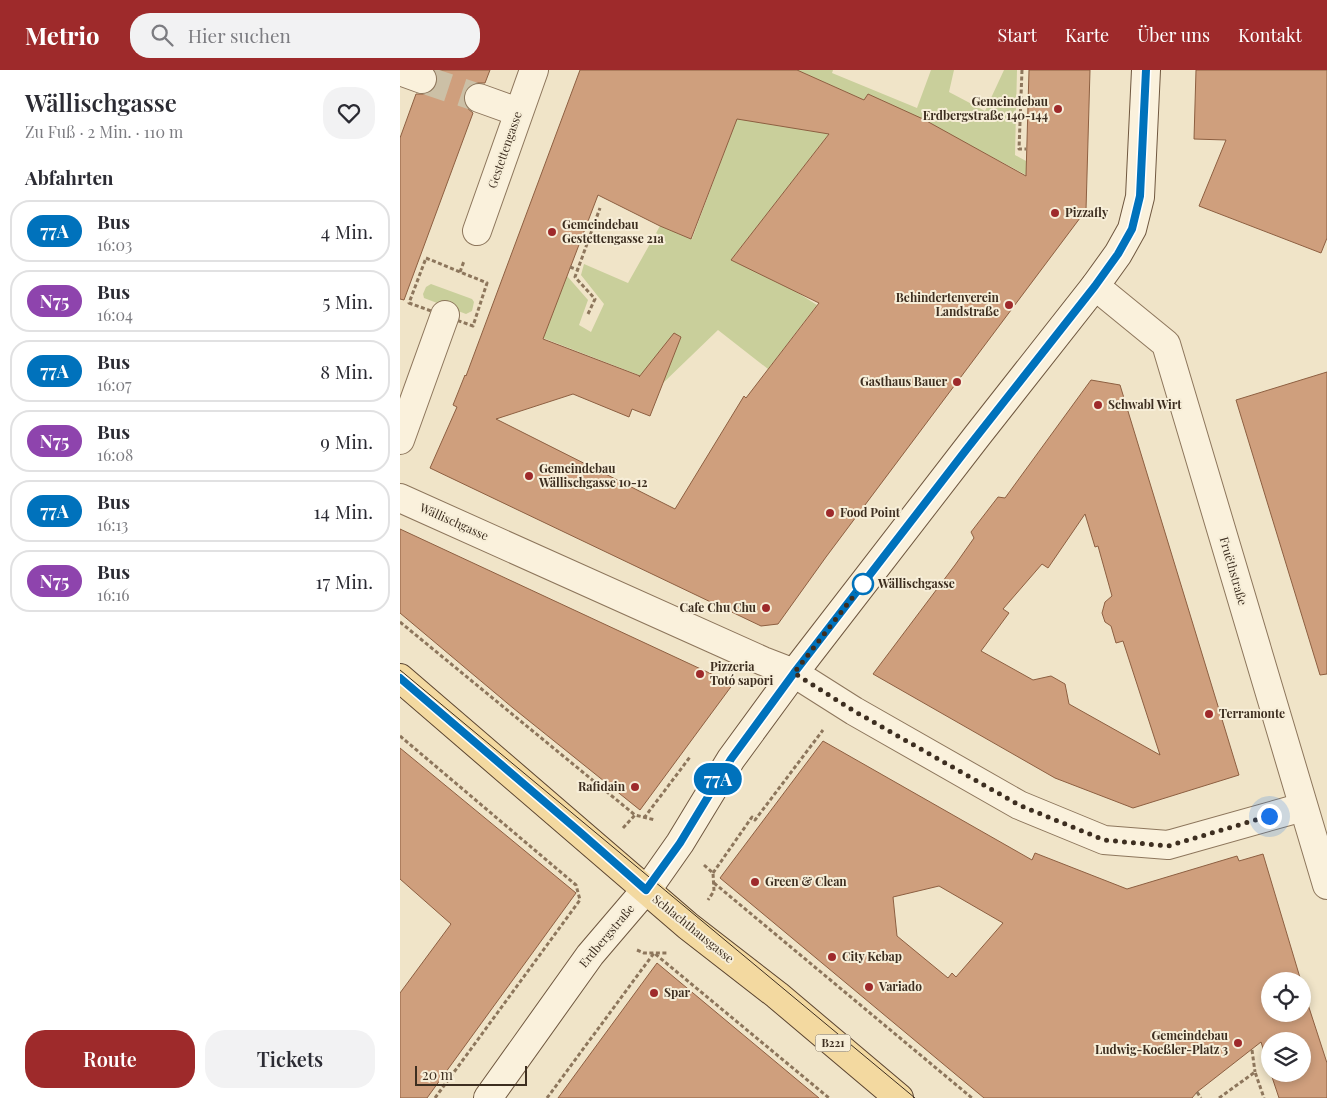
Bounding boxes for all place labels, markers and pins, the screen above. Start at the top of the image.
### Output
place label: Gemeindebau Erdbergstraße 140-144 [923,93,1049,123]
marker: Gemeindebau Erdbergstraße 140-144 [1052,103,1064,115]
place label: Pizzafly [1065,204,1109,220]
marker: Pizzafly [1049,207,1061,219]
place label: Gemeindebau Gestettengasse 21a [562,216,664,246]
marker: Gemeindebau Gestettengasse 21a [546,226,558,238]
place label: Behindertenverein Landstraße [896,289,1000,319]
marker: Behindertenverein Landstraße [1003,299,1015,311]
place label: Gasthaus Bauer [860,373,947,389]
marker: Gasthaus Bauer [951,376,963,388]
place label: Schwabl Wirt [1108,396,1182,412]
marker: Schwabl Wirt [1092,399,1104,411]
place label: Gemeindebau Wällischgasse 10-12 [538,460,648,490]
marker: Gemeindebau Wällischgasse 10-12 [523,470,535,482]
place label: Food Point [840,504,901,520]
marker: Food Point [824,507,836,519]
marker: Wällischgasse [852,573,874,595]
place label: Wällischgasse [877,575,955,591]
place label: Cafe Chu Chu [680,599,757,615]
marker: Cafe Chu Chu [760,602,772,614]
place label: Pizzeria Totó sapori [710,658,773,688]
marker: Pizzeria Totó sapori [694,668,706,680]
place label: Terramonte [1219,705,1285,721]
marker: Terramonte [1203,708,1215,720]
place label: Rafidain [578,778,626,794]
marker: Rafidain [629,781,641,793]
place label: Green & Clean [765,873,847,889]
marker: Green & Clean [749,876,761,888]
place label: City Kebap [842,948,902,964]
marker: City Kebap [826,951,838,963]
place label: Variado [878,978,922,994]
marker: Variado [863,981,875,993]
place label: Spar [664,984,690,1000]
marker: Spar [648,987,660,999]
place label: Gemeindebau Ludwig-Koeßler-Platz 3 [1095,1027,1229,1057]
marker: Gemeindebau Ludwig-Koeßler-Platz 3 [1232,1037,1244,1049]

